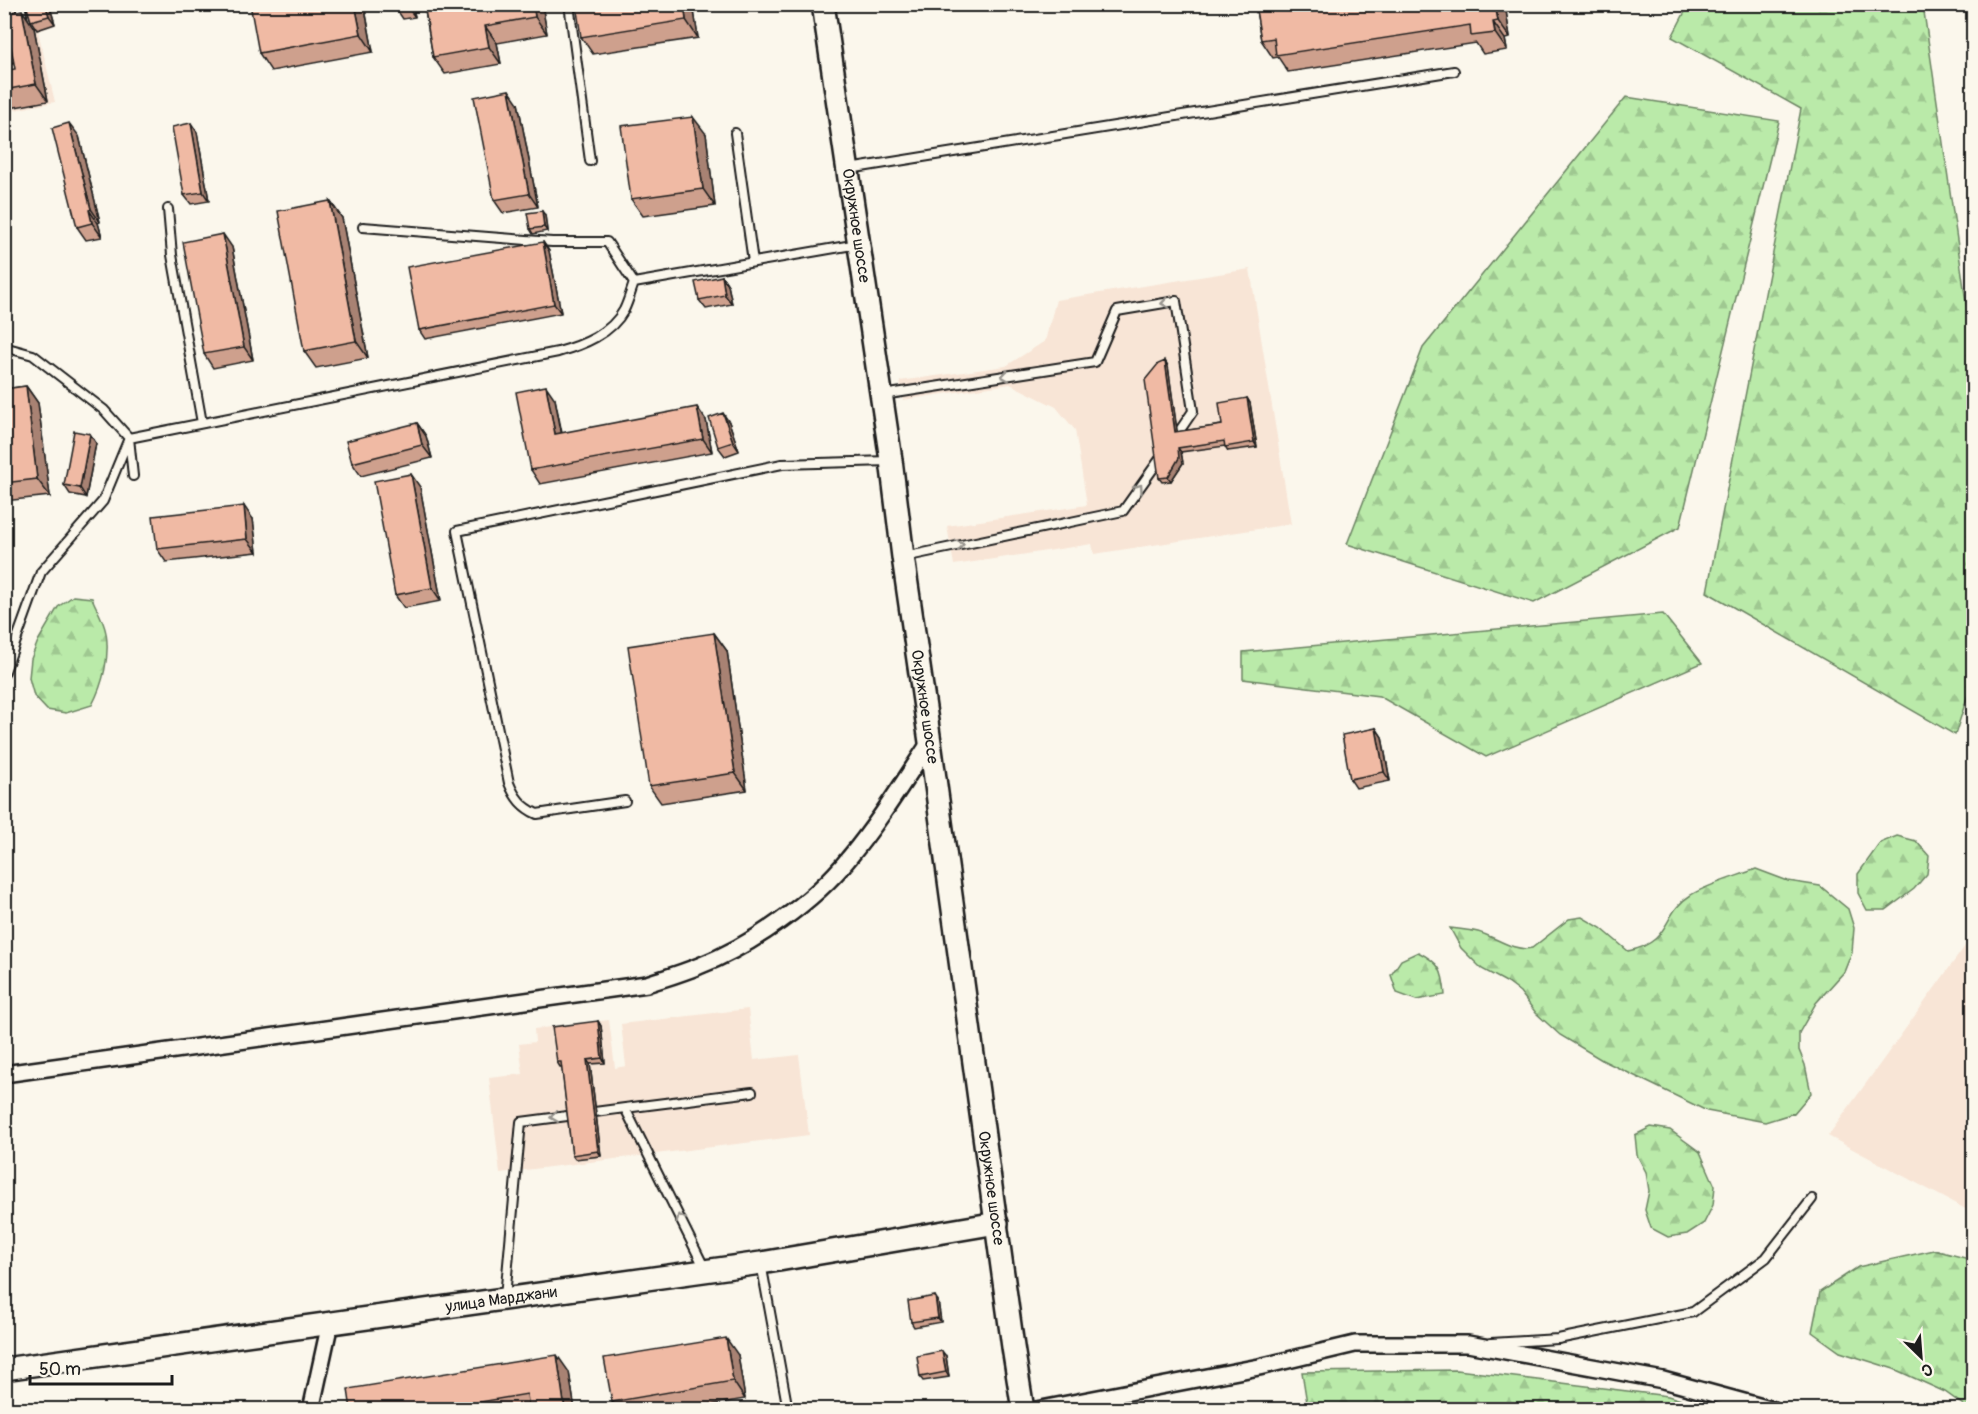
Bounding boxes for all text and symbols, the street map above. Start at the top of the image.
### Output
street label: Окружное шоссе [838,167,874,284]
one-way arrow [1160,296,1170,309]
one-way arrow [1000,369,1010,382]
one-way arrow [1132,484,1143,495]
one-way arrow [955,539,965,552]
street label: Окружное шоссе [907,648,943,765]
one-way arrow [550,1111,559,1123]
street label: Окружное шоссе [973,1130,1009,1247]
one-way arrow [676,1214,687,1225]
street label: улица Марджани [443,1282,558,1317]
north arrow [1891,1327,1951,1387]
scale bar [30,1348,172,1386]
text: 50 m [39,1358,81,1381]
text: С [1918,1359,1936,1381]

